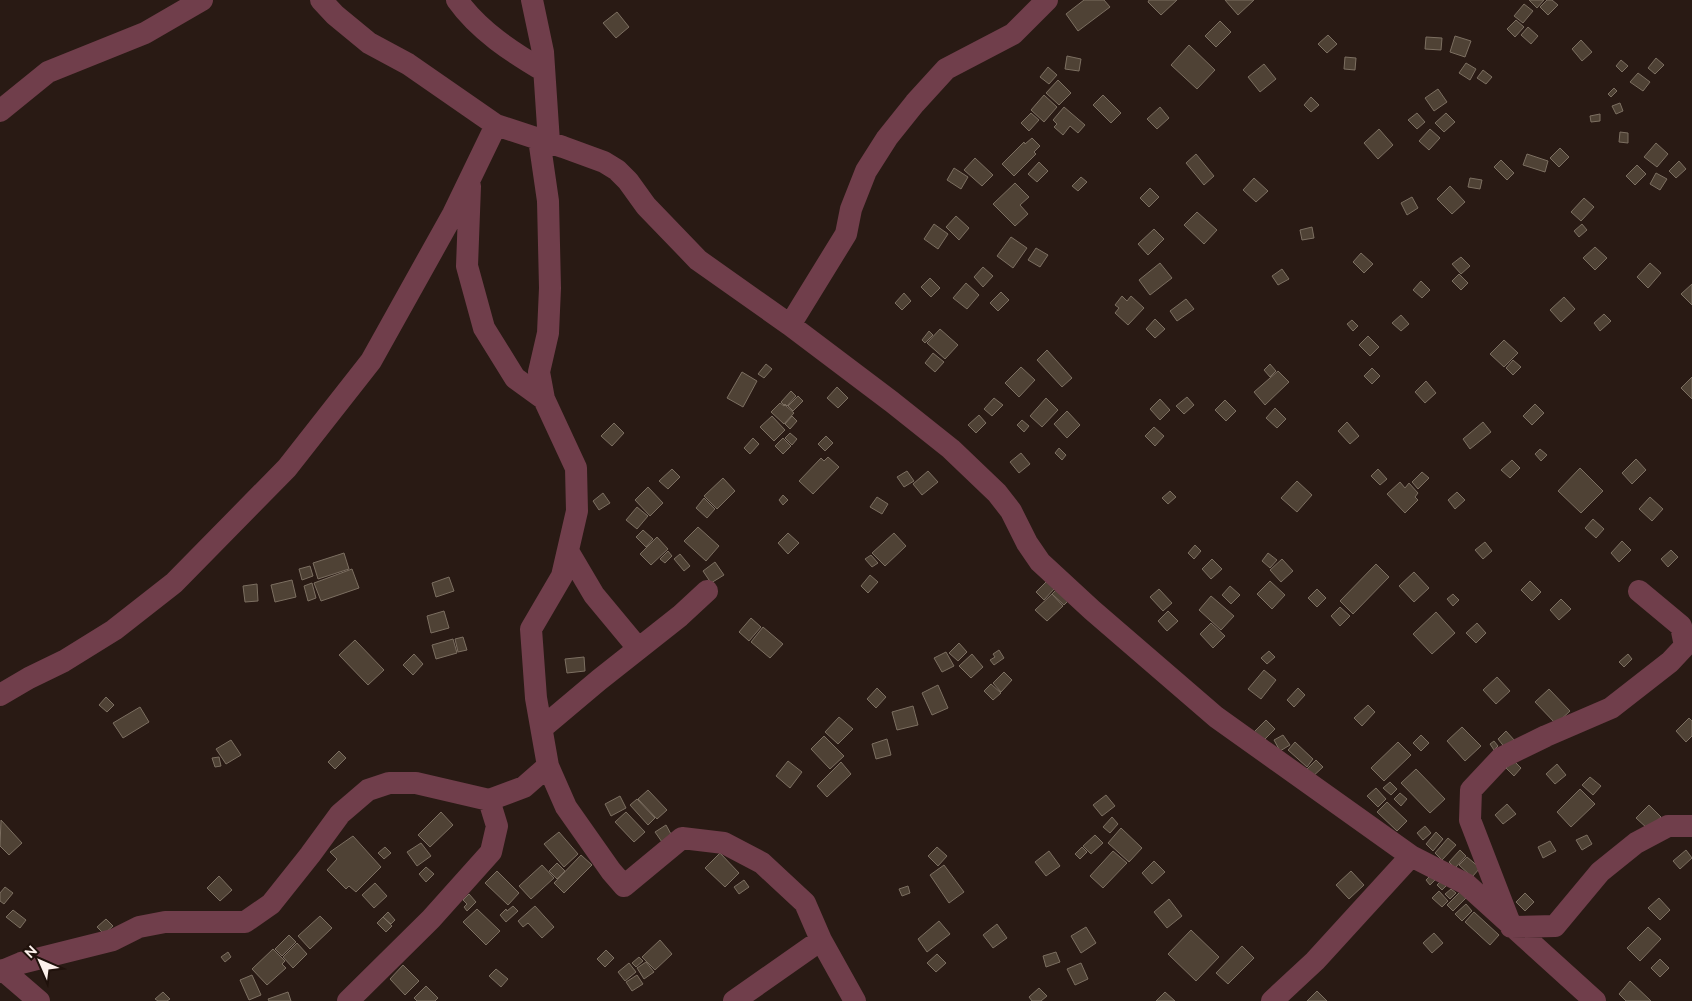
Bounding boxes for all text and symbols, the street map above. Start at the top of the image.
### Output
north arrow [15,936,65,986]
text: N [21,942,40,961]

